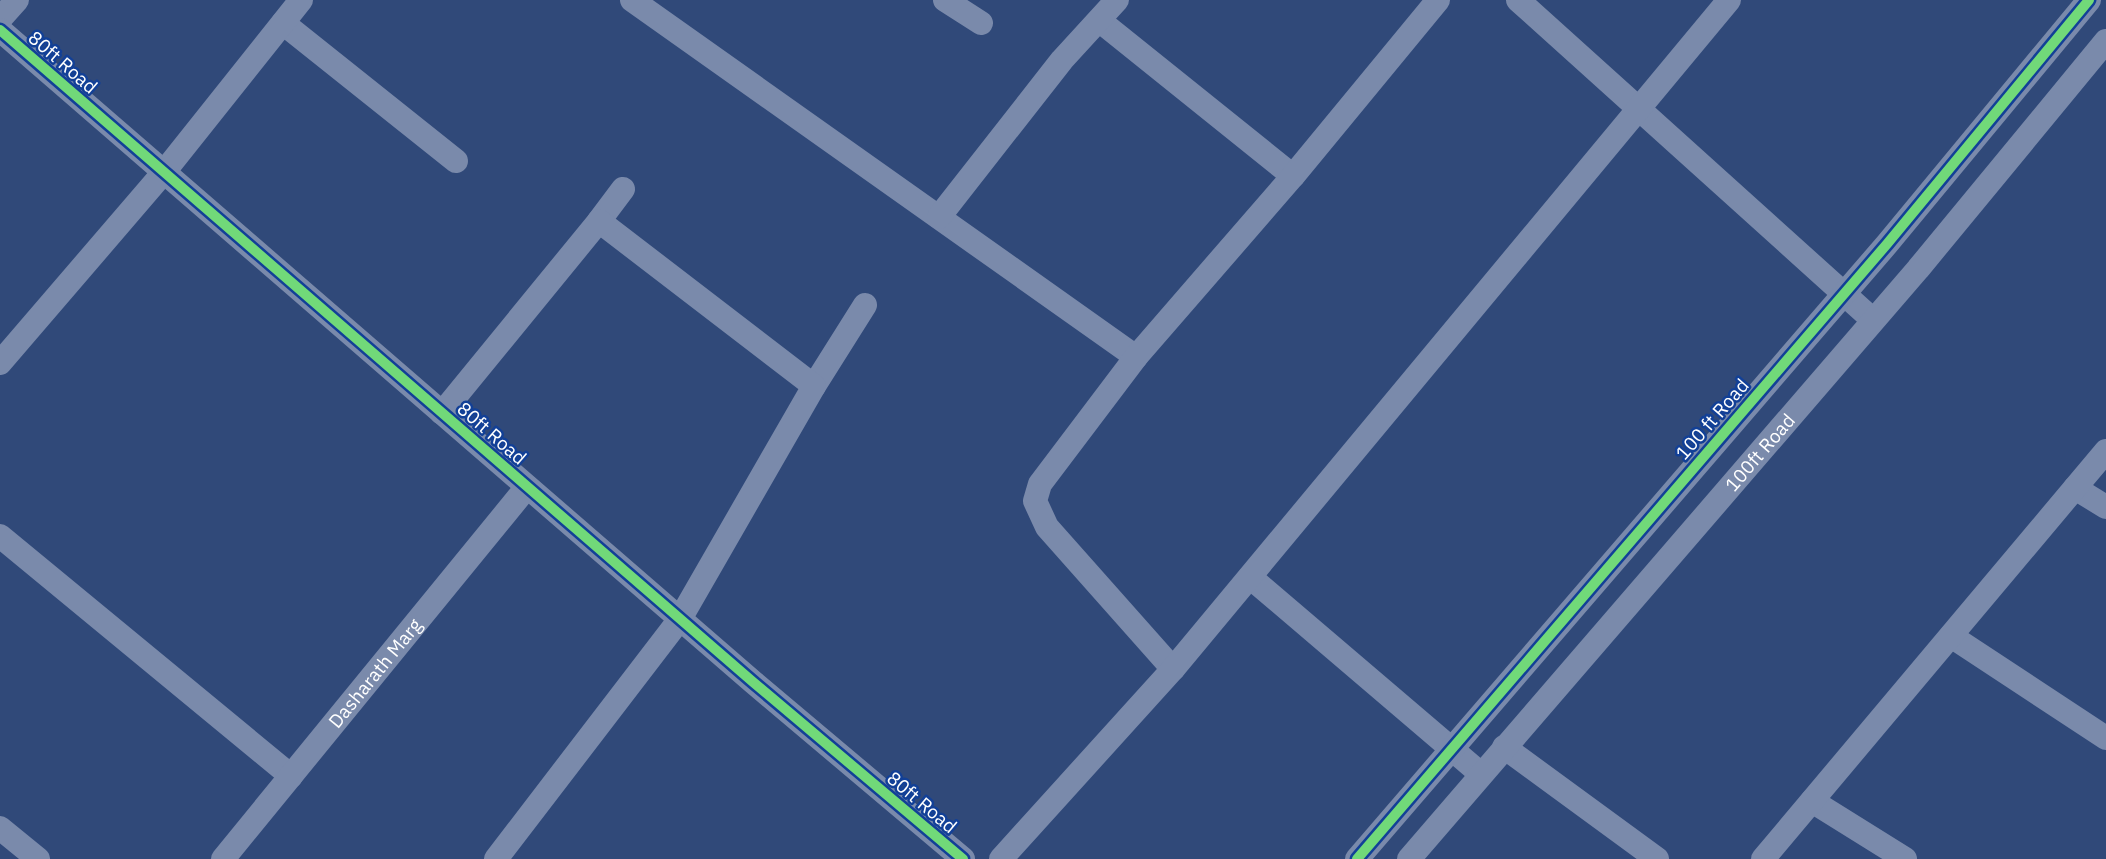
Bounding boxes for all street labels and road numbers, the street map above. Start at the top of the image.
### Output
street label: 80ft Road [24,25,102,99]
street label: 100 ft Road [1670,374,1754,464]
street label: 80ft Road [453,396,531,470]
street label: 100ft Road [1720,409,1800,496]
street label: Dasharath Marg [323,614,427,733]
street label: 80ft Road [882,766,962,838]

